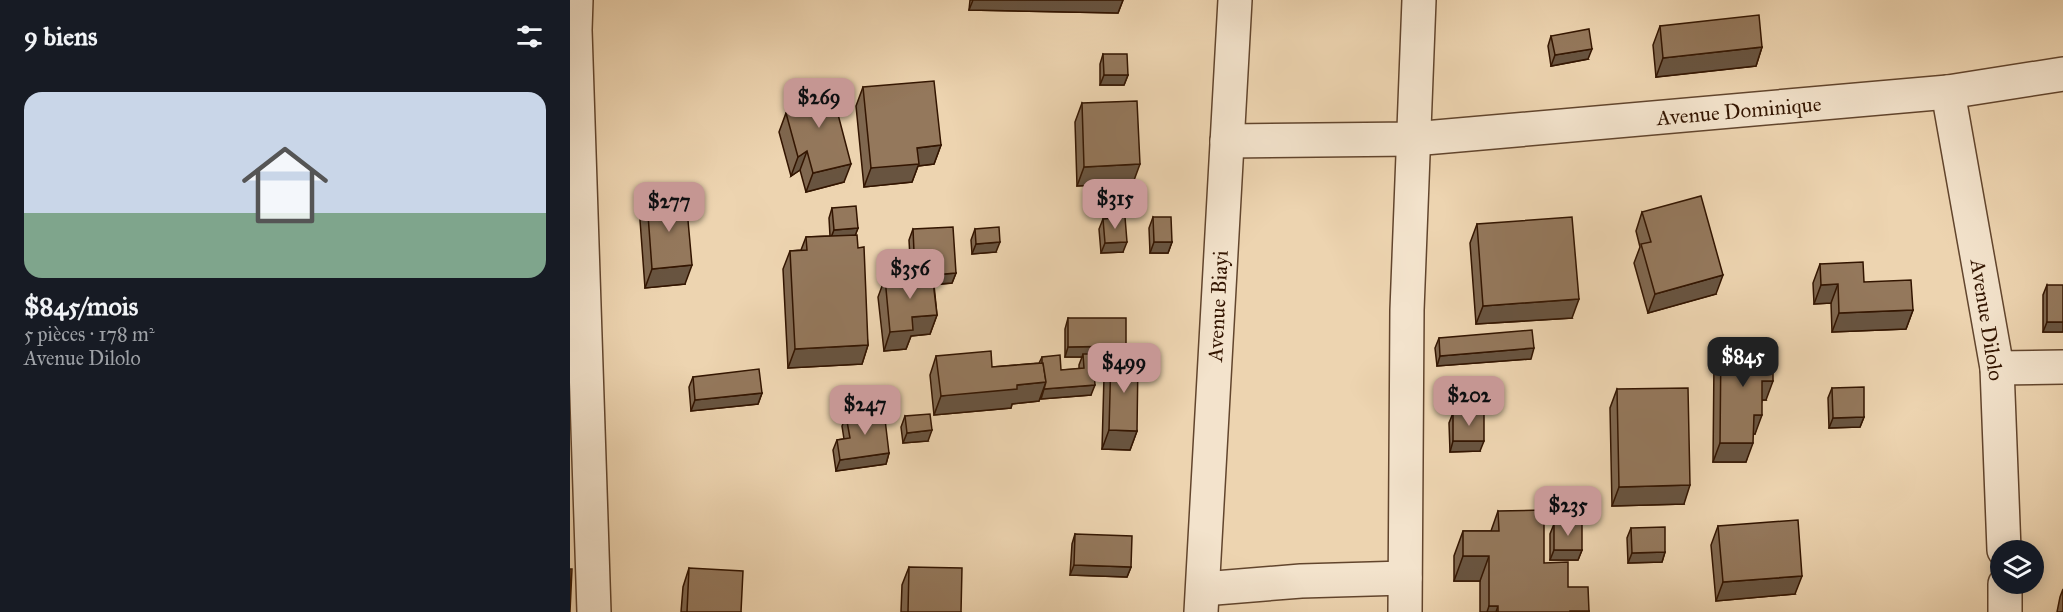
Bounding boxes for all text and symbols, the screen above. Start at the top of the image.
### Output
text: 9 biens [24,20,98,52]
icon: filters [513,20,546,53]
pin: $269 [783,78,855,129]
text: $269 [798,85,840,109]
street label: Avenue Dominique [1655,91,1823,131]
icon: home [231,131,339,239]
pin: $315 [1079,179,1151,230]
pin: $277 [633,182,705,233]
text: $315 [1096,186,1134,210]
text: $277 [648,189,690,213]
pin: $356 [874,249,946,300]
street label: Avenue Biayi [1202,249,1234,363]
text: $356 [890,256,930,280]
street label: Avenue Dilolo [1964,256,2009,383]
text: $845/mois [24,290,138,322]
text: 5 pièces · 178 m² [24,322,155,346]
pin: $845 [1707,337,1779,388]
pin: $499 [1088,343,1160,394]
text: $845 [1721,344,1765,368]
text: Avenue Dilolo [24,346,141,370]
text: $499 [1102,350,1146,374]
pin: $202 [1433,376,1505,427]
text: $202 [1447,383,1491,407]
pin: $247 [829,385,901,436]
text: $247 [844,392,886,416]
pin: $235 [1532,486,1604,537]
text: $235 [1548,493,1588,517]
map controls [1990,540,2044,594]
button: layers [1990,540,2044,594]

